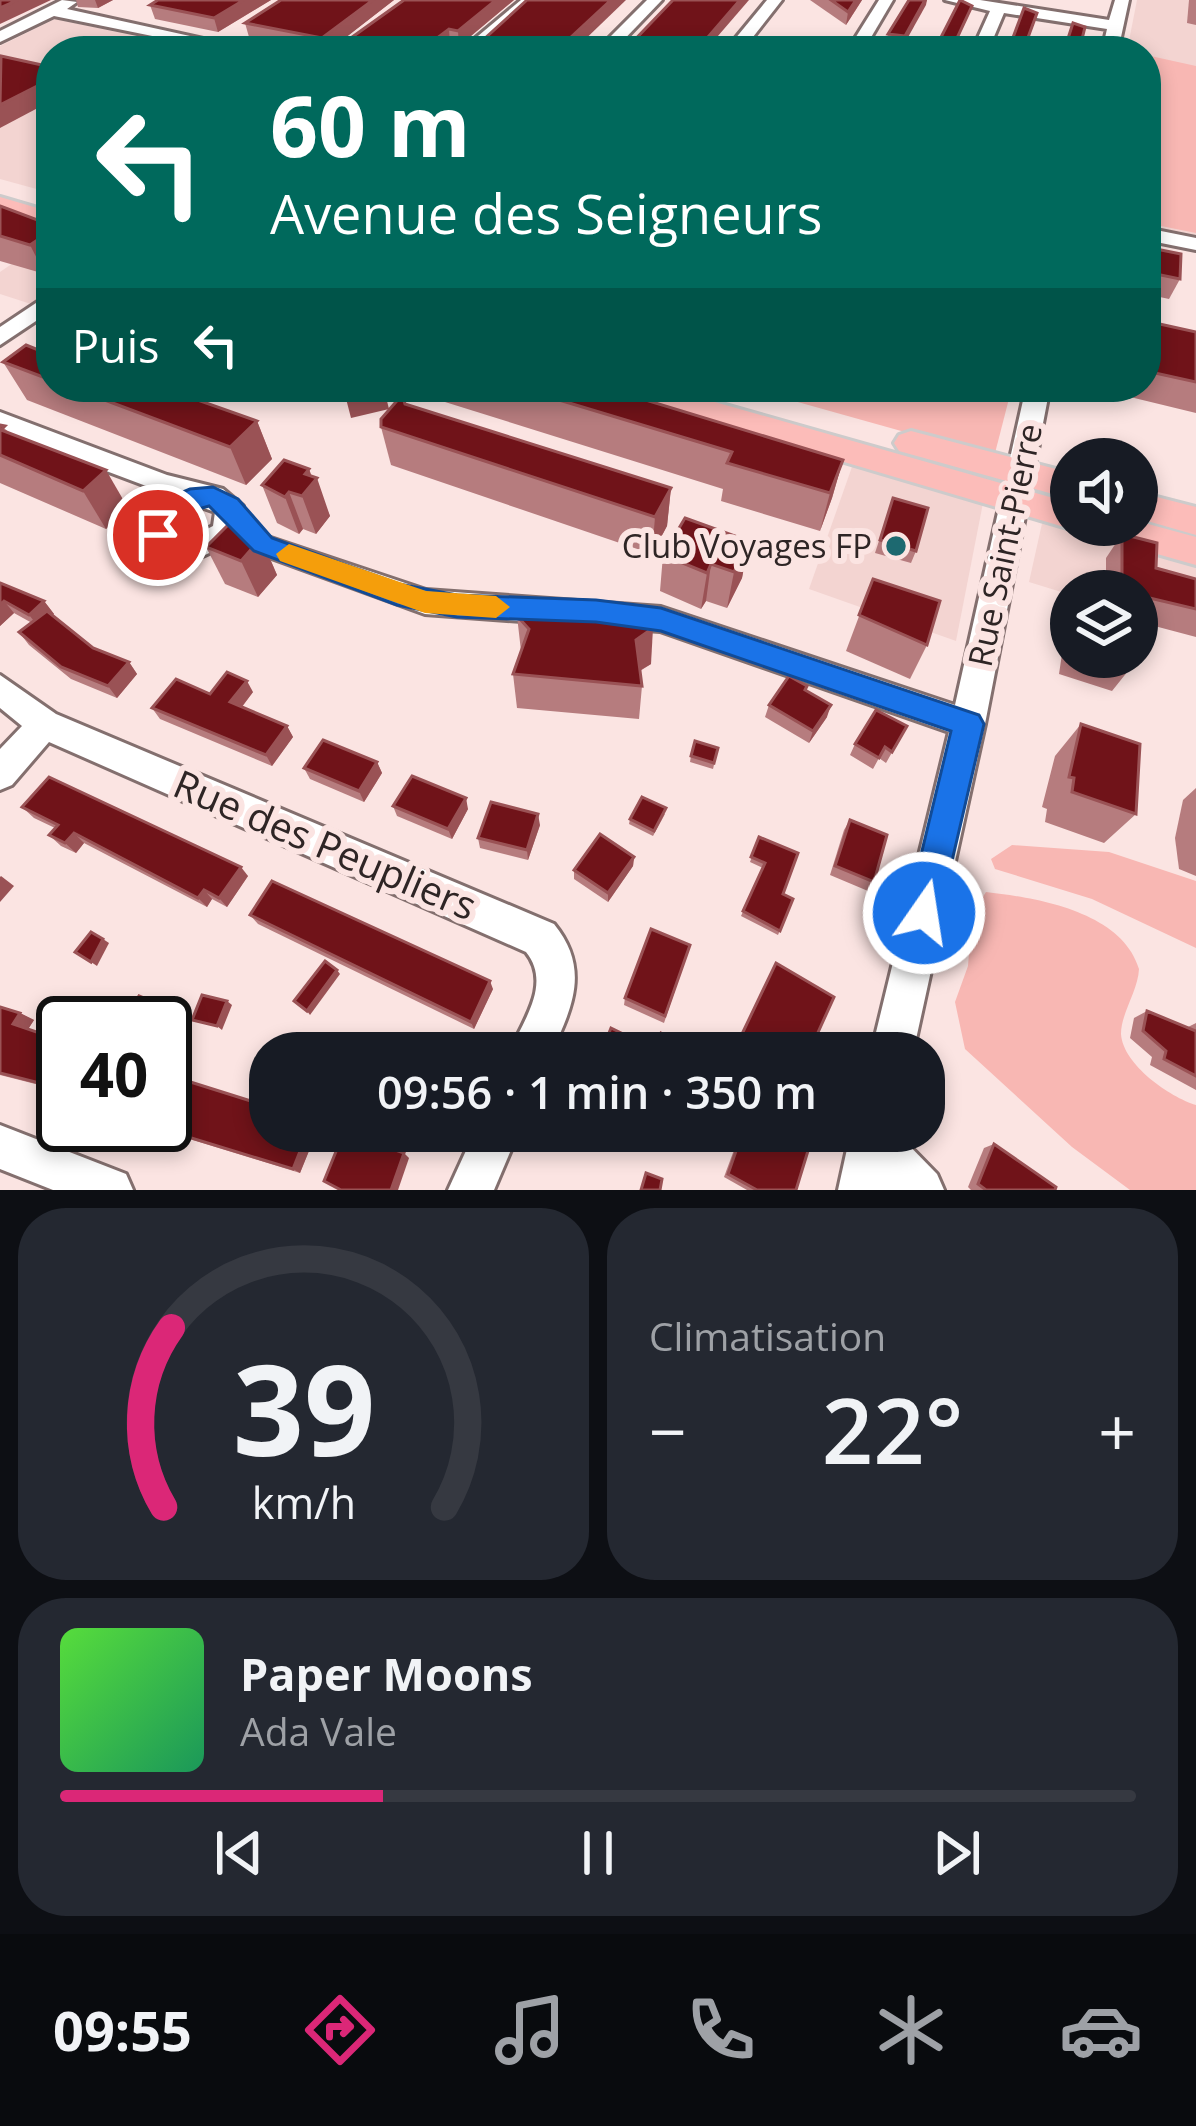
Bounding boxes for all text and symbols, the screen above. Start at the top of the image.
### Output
text: 60 m [270,67,470,182]
icon: left [72,84,228,240]
text: Avenue des Seigneurs [270,176,822,250]
icon: left [183,312,249,378]
text: Puis [72,315,159,376]
street label: Rue Saint-Pierre [957,419,1052,671]
map controls [1050,438,1158,678]
button: sound [1050,438,1158,546]
pin [107,484,209,586]
icon: arrive [125,502,191,568]
place label: Club Voyages FP [622,523,872,568]
marker: Club Voyages FP [883,533,909,559]
button: layers [1050,570,1158,678]
street label: Rue des Peupliers [166,756,485,931]
position arrow [861,850,987,976]
speed limit sign: 40 [36,996,192,1152]
text: 09:56 · 1 min · 350 m [377,1061,817,1122]
text: Climatisation [649,1309,886,1362]
text: 39 [232,1323,375,1493]
text: 22° [822,1368,963,1490]
text: − [649,1385,687,1475]
text: + [1098,1385,1136,1475]
text: km/h [251,1473,356,1532]
text: Paper Moons [240,1643,533,1704]
text: Ada Vale [240,1704,397,1757]
icon: previous [206,1820,272,1886]
icon: pause [565,1820,631,1886]
icon: next [924,1820,990,1886]
icon: directions [298,1988,382,2072]
icon: music [488,1988,572,2072]
icon: phone [679,1988,763,2072]
icon: climate [869,1988,953,2072]
icon: car [1059,1988,1143,2072]
text: 09:55 [53,1993,192,2067]

